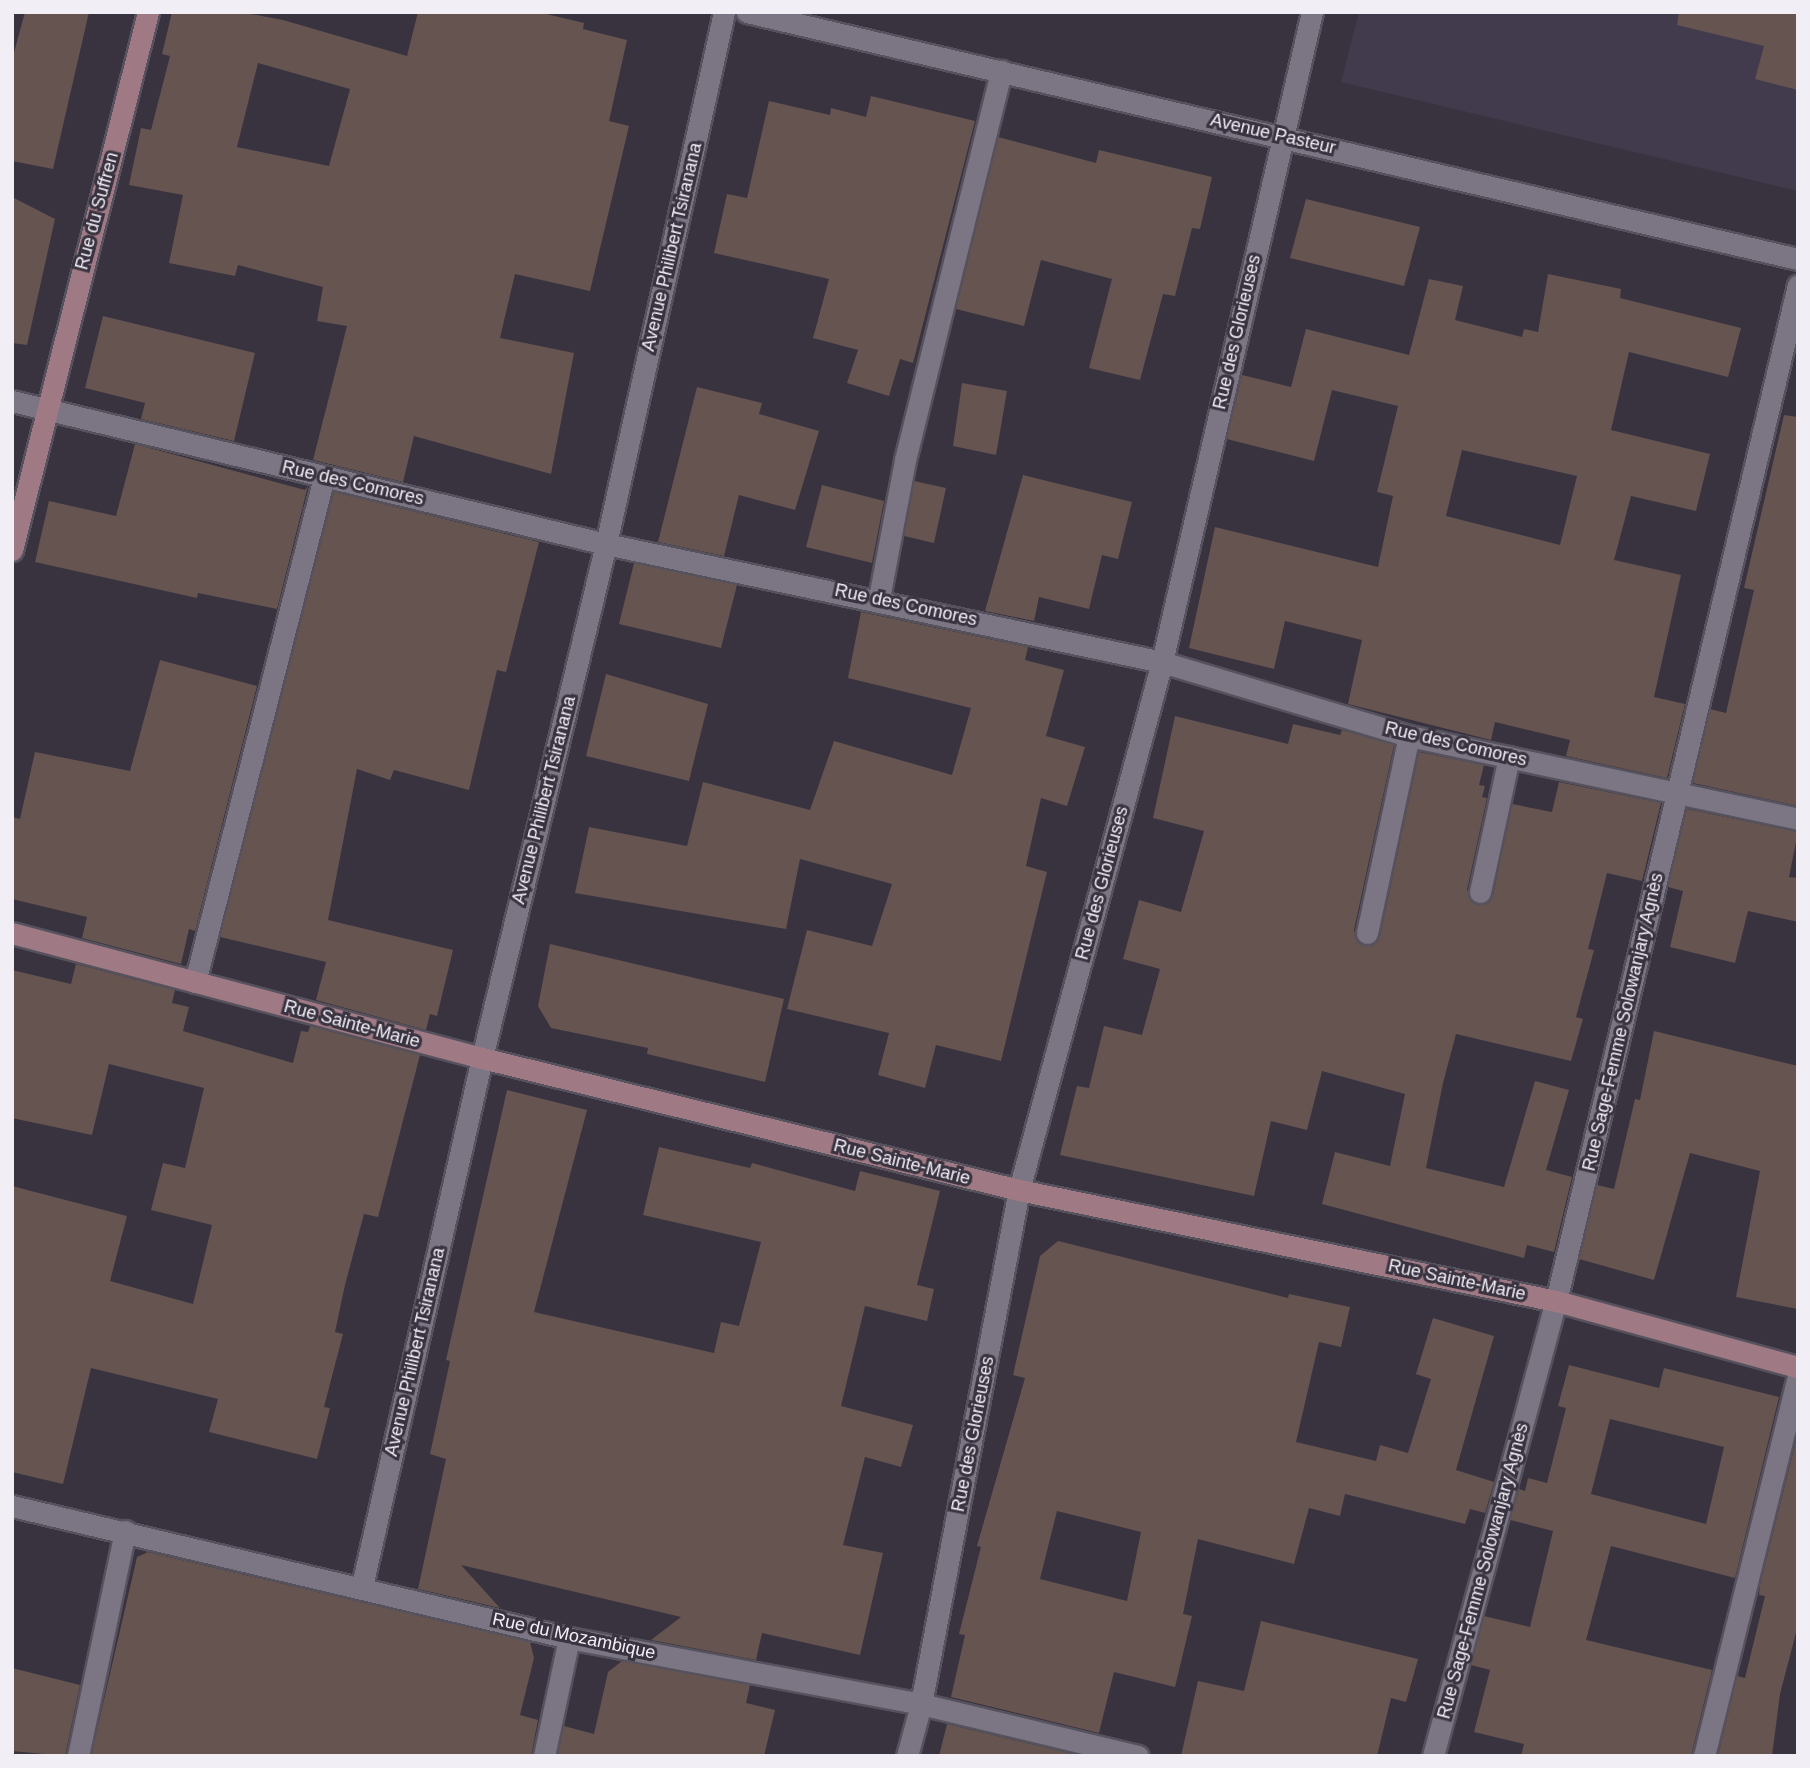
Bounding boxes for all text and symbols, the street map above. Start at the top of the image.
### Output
street label: Avenue Pasteur [1208,109,1338,159]
street label: Avenue Philibert Tsiranana [637,140,707,354]
street label: Rue du Suffren [71,150,123,272]
street label: Rue des Glorieuses [1209,253,1265,411]
street label: Rue des Comores [280,456,426,510]
street label: Rue des Comores [833,579,979,631]
street label: Avenue Philibert Tsiranana [508,694,580,906]
street label: Rue des Comores [1383,717,1529,771]
street label: Rue des Glorieuses [1071,804,1133,962]
street label: Rue Sage-Femme Solowanjary Agnès [1578,870,1668,1174]
street label: Rue Sainte-Marie [282,995,422,1053]
street label: Rue Sainte-Marie [831,1135,973,1189]
street label: Avenue Philibert Tsiranana [380,1245,450,1459]
street label: Rue Sainte-Marie [1386,1255,1528,1305]
street label: Rue des Glorieuses [947,1354,999,1514]
street label: Rue Sage-Femme Solowanjary Agnès [1433,1420,1533,1722]
street label: Rue du Mozambique [491,1608,657,1664]

